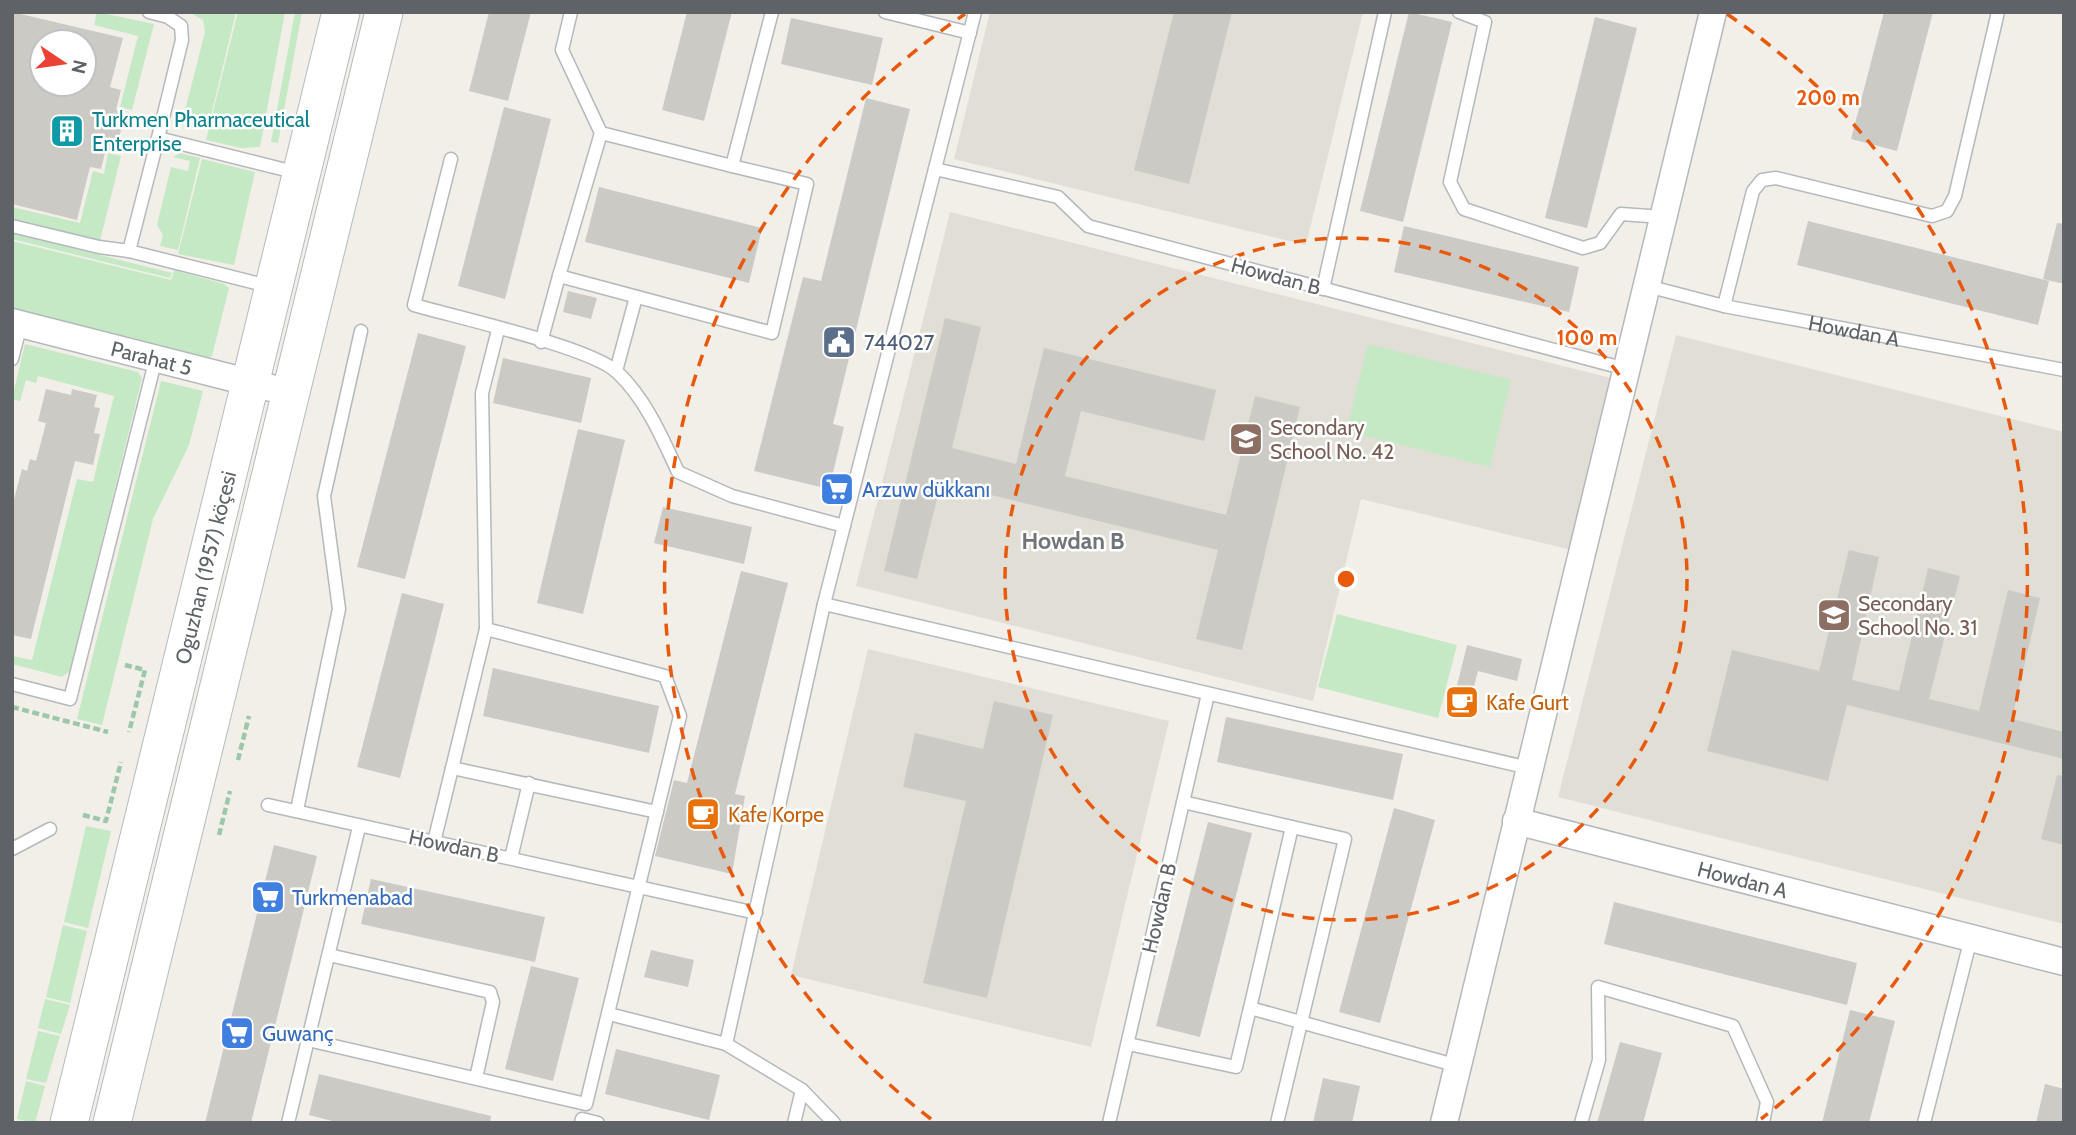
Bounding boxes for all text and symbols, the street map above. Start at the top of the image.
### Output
north arrow [28,28,98,98]
text: N [66,58,92,76]
text: 200 m [1796,85,1860,110]
place label: Turkmen Pharmaceutical Enterprise [92,107,310,156]
building icon: Turkmen Pharmaceutical Enterprise [48,112,86,150]
street label: Howdan B [1228,252,1324,300]
street label: Howdan A [1806,310,1902,351]
public building icon: 744027 [820,323,858,361]
text: 100 m [1557,325,1617,350]
place label: 744027 [864,330,935,355]
street label: Parahat 5 [108,335,195,380]
place label: Secondary School No. 42 [1270,415,1394,464]
school or university icon: Secondary School No. 42 [1227,420,1265,458]
street label: Oguzhan (1957) köçesi [169,468,241,666]
supermarket icon: Arzuw dükkanı [818,470,856,508]
place label: Arzuw dükkanı [862,477,990,502]
district label: Howdan B [1022,527,1124,555]
centre of rings [1334,567,1358,591]
place label: Secondary School No. 31 [1858,591,1977,640]
school or university icon: Secondary School No. 31 [1815,596,1853,634]
cafe icon: Kafe Gurt [1443,683,1481,721]
place label: Kafe Gurt [1486,690,1569,715]
cafe icon: Kafe Korpe [684,795,722,833]
place label: Kafe Korpe [728,802,824,827]
street label: Howdan B [406,824,502,868]
street label: Howdan A [1695,856,1790,903]
street label: Howdan B [1136,860,1182,956]
supermarket icon: Turkmenabad [249,878,287,916]
place label: Turkmenabad [292,885,413,910]
supermarket icon: Guwanç [218,1014,256,1052]
place label: Guwanç [262,1021,333,1046]

